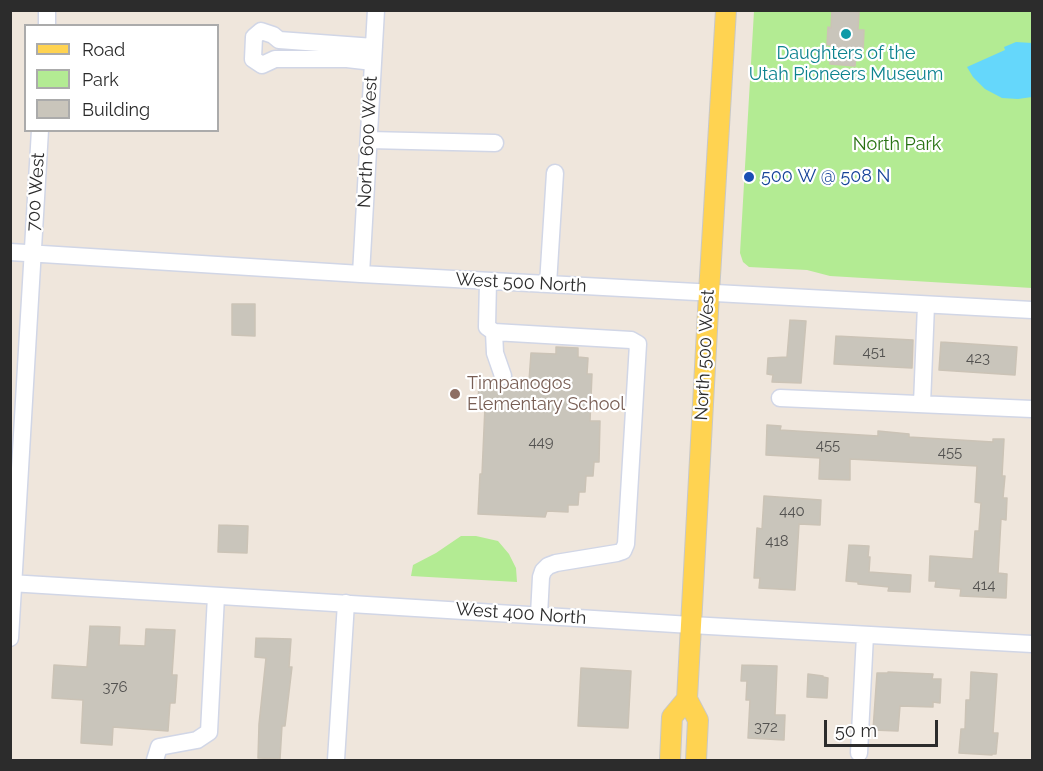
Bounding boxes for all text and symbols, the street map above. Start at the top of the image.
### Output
legend [24,24,219,132]
marker: Daughters of the Utah Pioneers Museum [839,27,853,41]
text: Road [82,39,125,60]
place label: Daughters of the Utah Pioneers Museum [749,43,943,86]
text: Park [82,69,119,90]
street label: North 600 West [354,75,382,209]
text: Building [82,99,150,120]
park label: North Park [853,134,941,156]
street label: 700 West [22,152,50,232]
place label: 500 W @ 508 N [761,166,890,188]
marker: 500 W @ 508 N [742,170,756,184]
street label: West 500 North [455,269,587,297]
street label: North 500 West [691,289,719,421]
house number: 451 [863,343,885,361]
house number: 423 [966,349,990,367]
place label: Timpanogos Elementary School [467,373,625,416]
marker: Timpanogos Elementary School [448,387,462,401]
house number: 449 [528,433,554,451]
house number: 455 [816,436,840,454]
house number: 455 [938,443,962,461]
house number: 440 [779,502,805,520]
house number: 418 [765,532,789,550]
house number: 414 [973,576,995,594]
street label: West 400 North [455,599,587,629]
house number: 376 [102,678,128,696]
scale bar [827,708,941,746]
house number: 372 [754,718,778,736]
text: 50 m [835,720,877,741]

